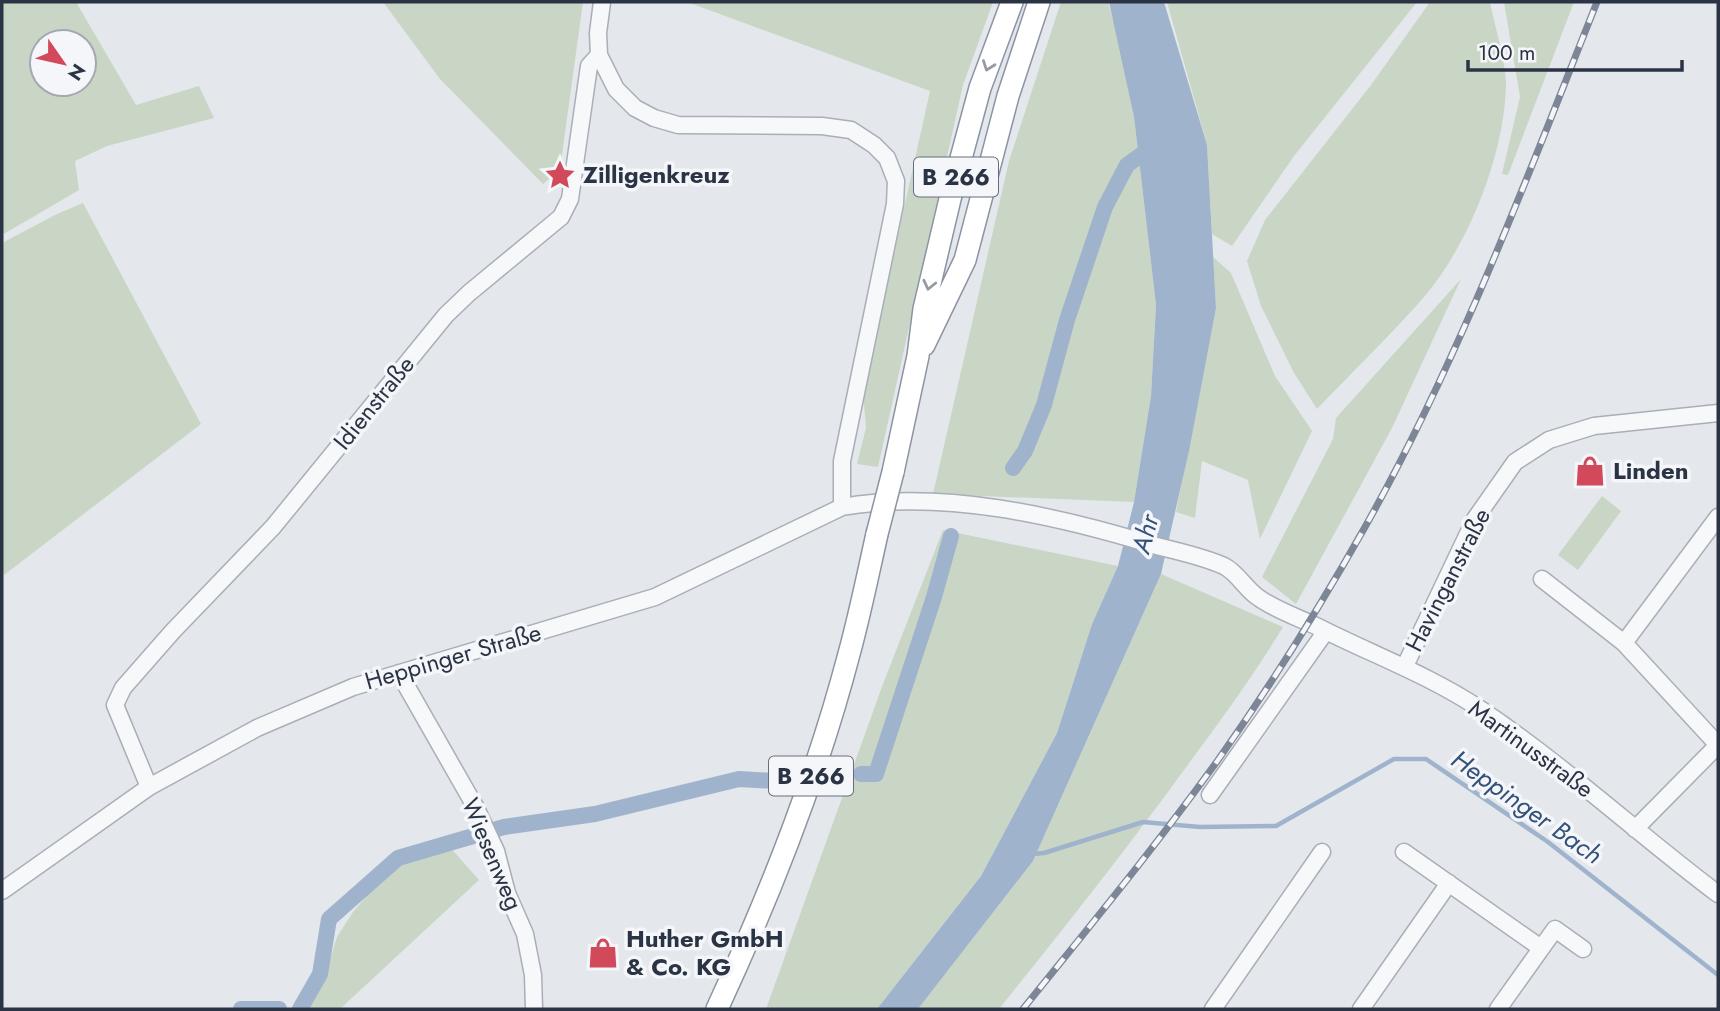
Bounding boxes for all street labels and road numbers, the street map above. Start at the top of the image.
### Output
road number: B 266 [914,158,998,196]
street label: Idienstraße [325,348,422,457]
street label: Havinganstraße [1396,502,1499,658]
street label: Heppinger Straße [361,615,545,698]
street label: Martinusstraße [1461,691,1601,806]
road number: B 266 [769,756,853,796]
street label: Wiesenweg [453,792,532,915]

